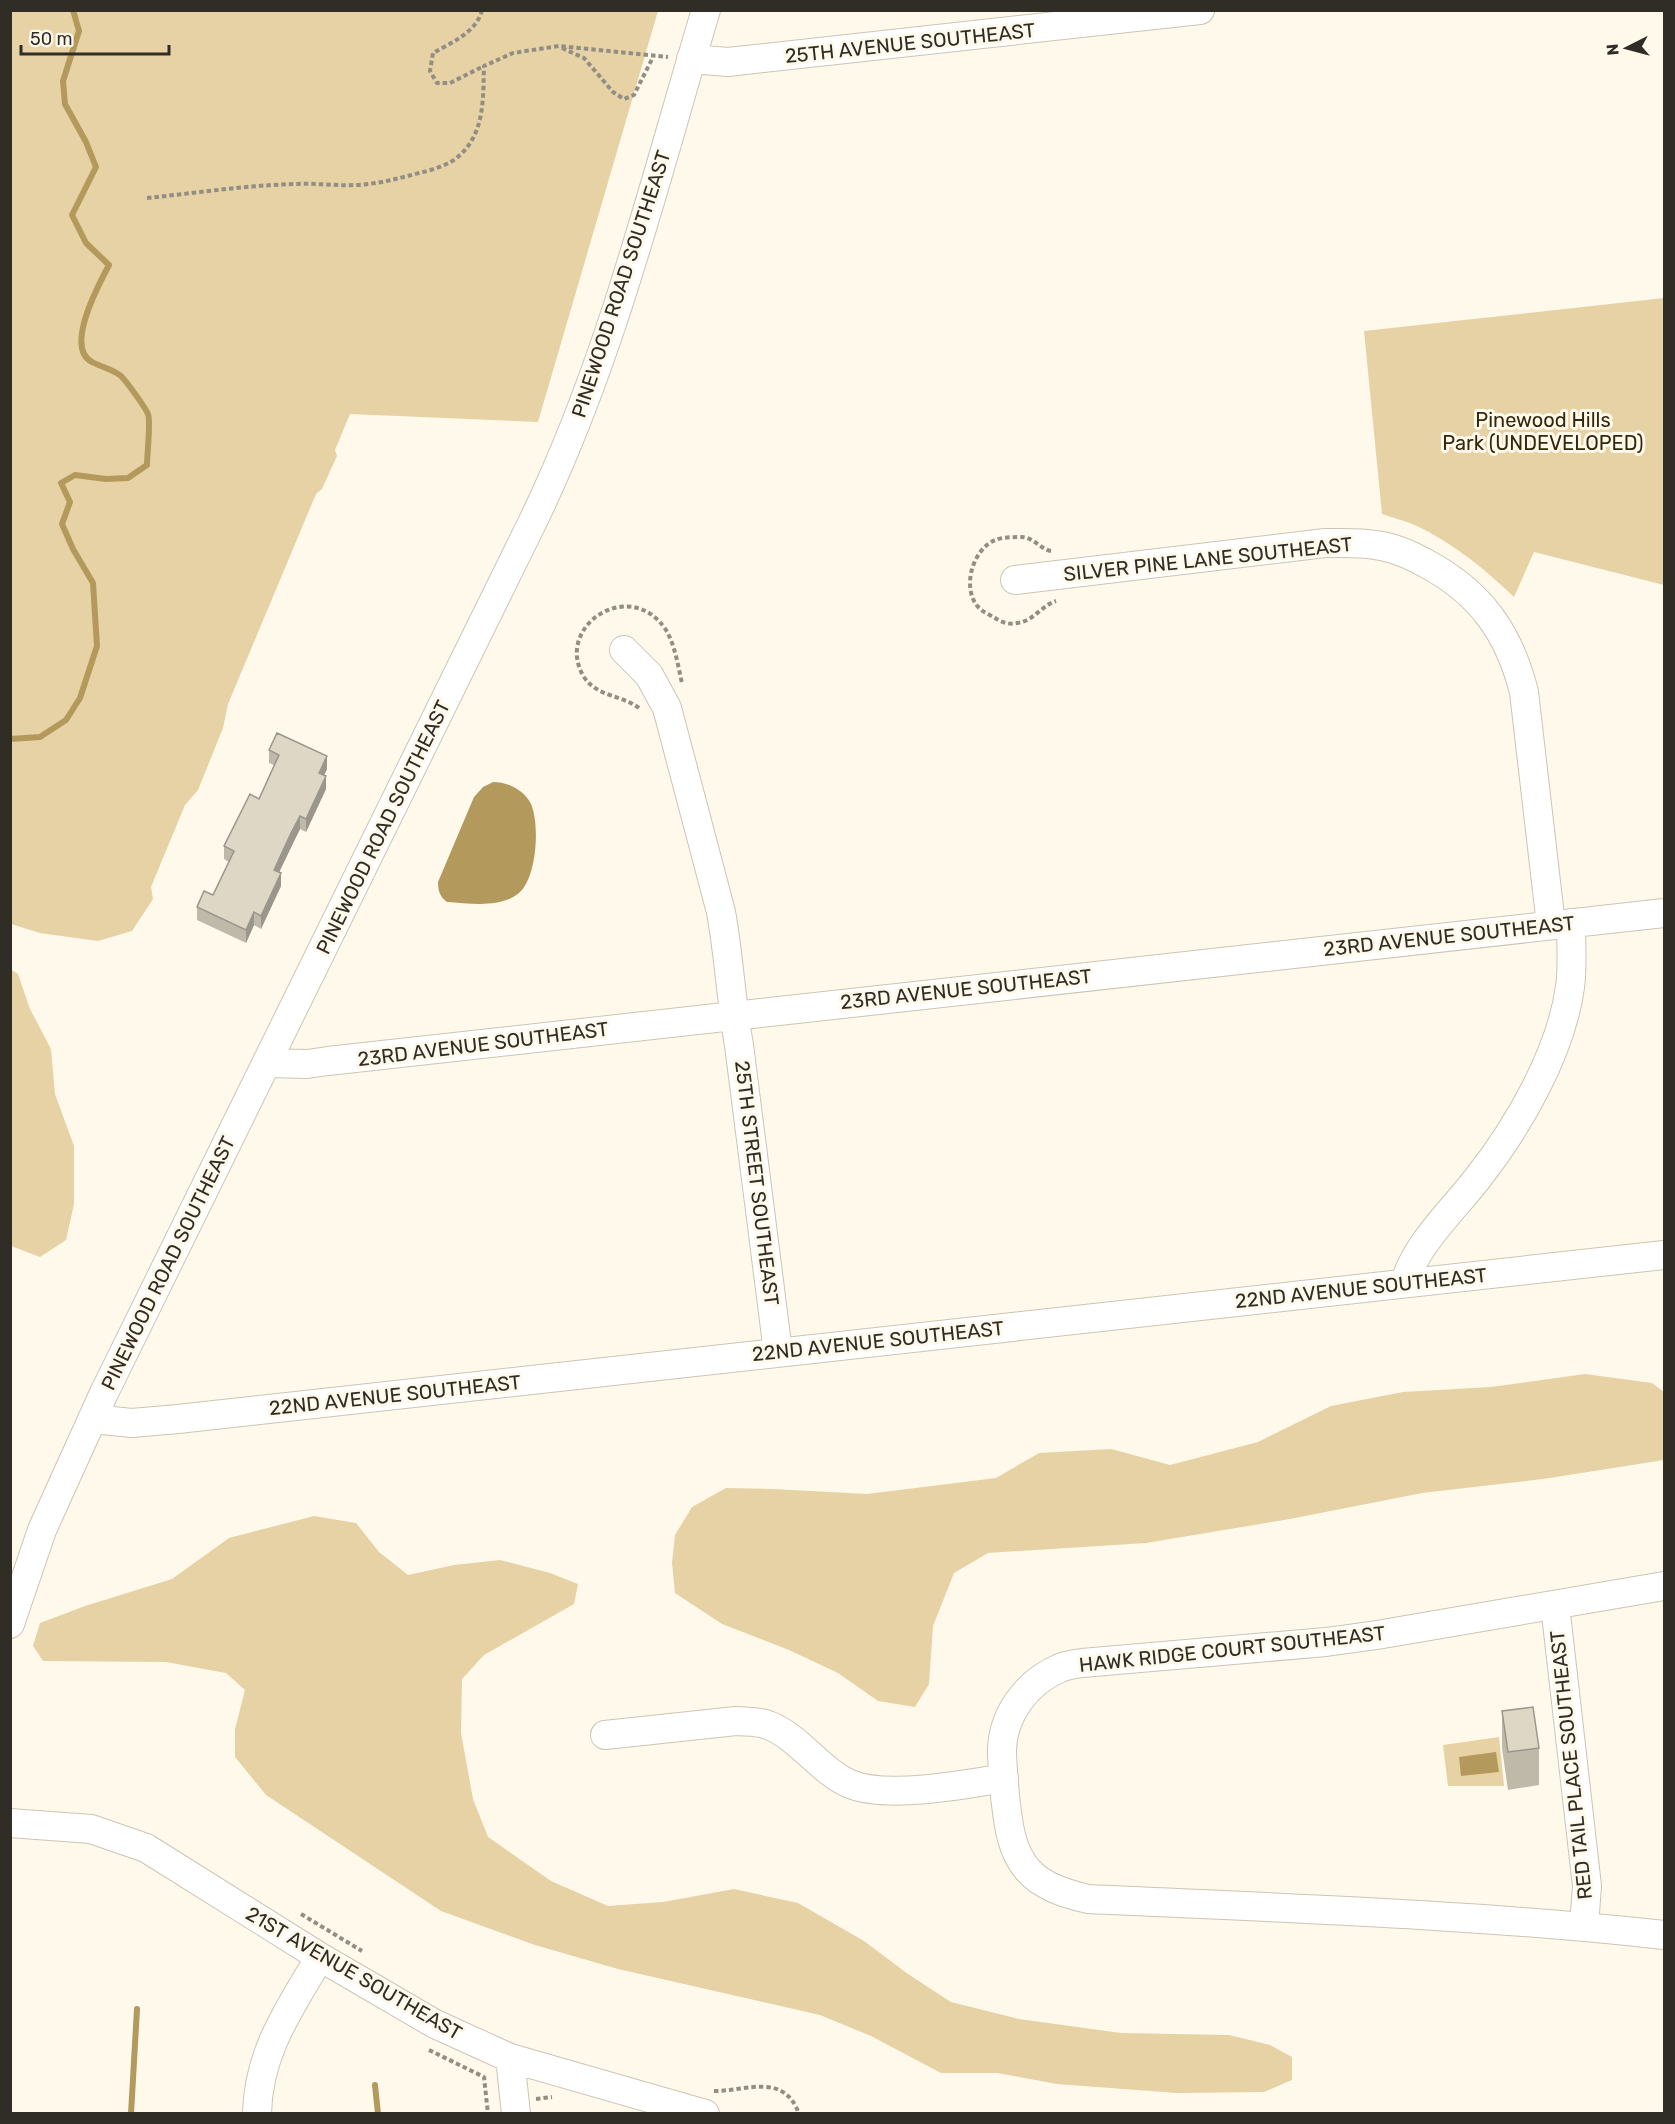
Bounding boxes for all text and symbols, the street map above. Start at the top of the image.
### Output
scale bar [21,18,170,56]
street label: 25TH AVENUE SOUTHEAST [784,18,1037,68]
north arrow [1597,18,1657,78]
text: 50 m [30,28,73,50]
text: N [1603,43,1623,56]
street label: PINEWOOD ROAD SOUTHEAST [566,147,676,421]
park label: Pinewood Hills Park (UNDEVELOPED) [1442,408,1644,455]
street label: SILVER PINE LANE SOUTHEAST [1062,532,1354,586]
street label: PINEWOOD ROAD SOUTHEAST [311,696,455,958]
street label: 23RD AVENUE SOUTHEAST [1322,911,1576,961]
street label: 23RD AVENUE SOUTHEAST [839,964,1093,1014]
street label: 23RD AVENUE SOUTHEAST [356,1017,610,1071]
street label: 25TH STREET SOUTHEAST [730,1059,784,1307]
street label: PINEWOOD ROAD SOUTHEAST [96,1132,240,1394]
street label: 22ND AVENUE SOUTHEAST [1234,1263,1489,1313]
street label: 22ND AVENUE SOUTHEAST [751,1316,1006,1366]
street label: 22ND AVENUE SOUTHEAST [268,1370,523,1420]
street label: HAWK RIDGE COURT SOUTHEAST [1078,1621,1387,1677]
street label: RED TAIL PLACE SOUTHEAST [1545,1629,1597,1901]
street label: 21ST AVENUE SOUTHEAST [242,1901,467,2045]

